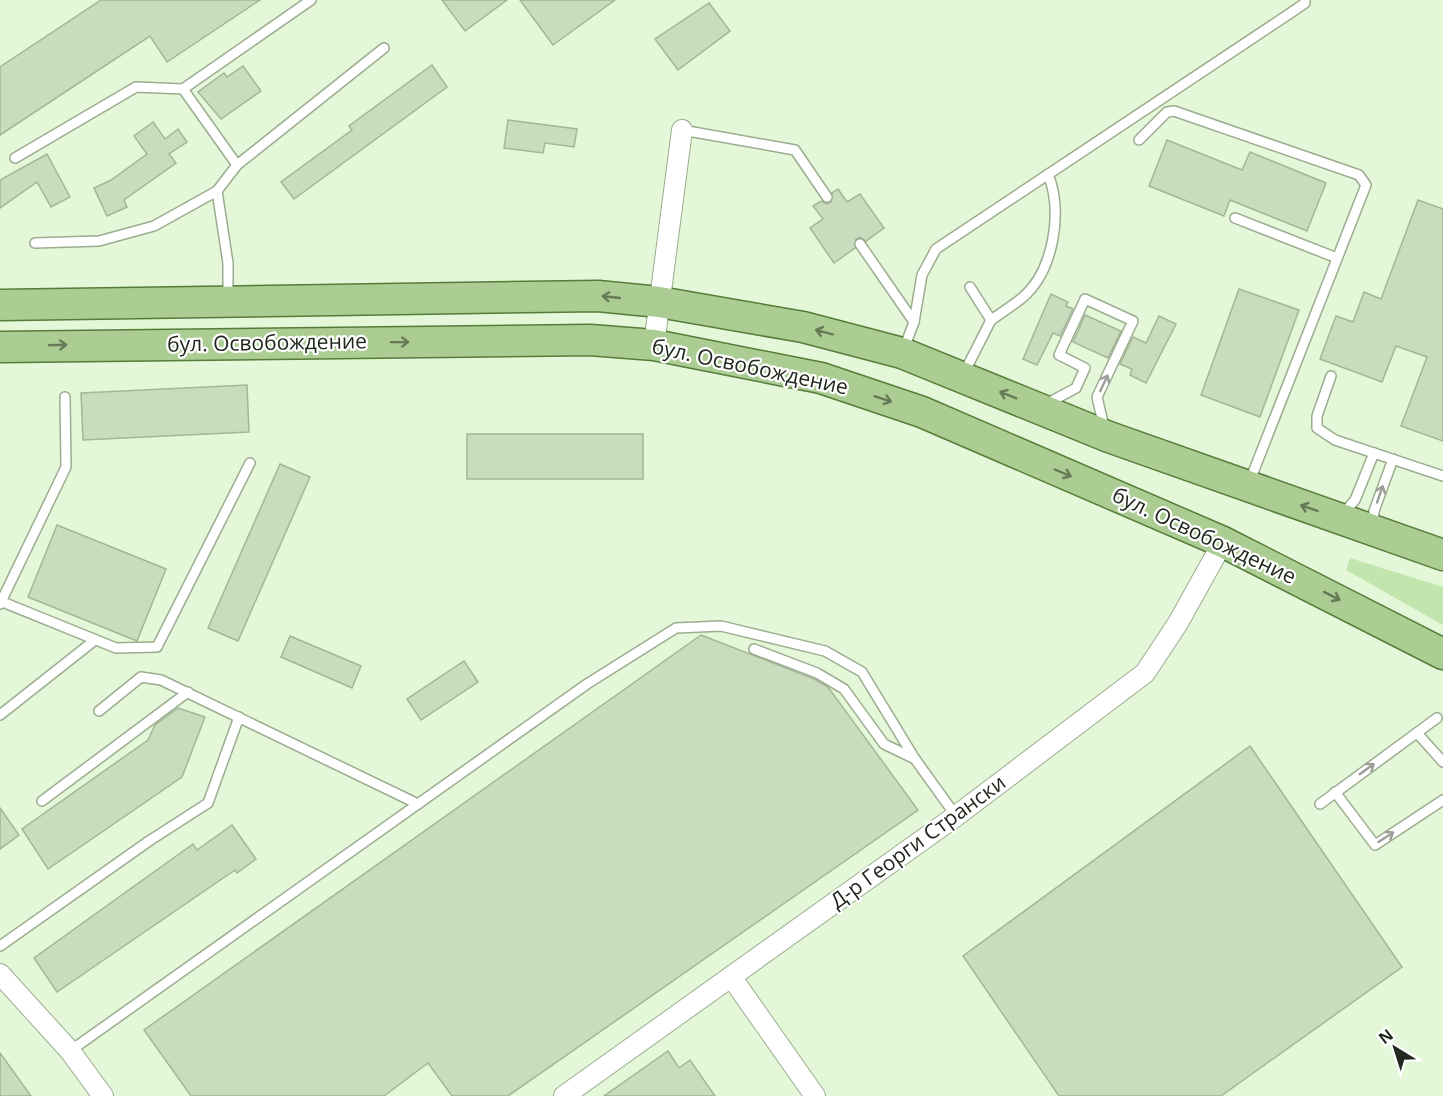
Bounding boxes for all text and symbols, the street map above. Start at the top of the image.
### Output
one-way arrow [602,291,621,302]
street label: бул. Освобождение [167,326,367,358]
one-way arrow [815,326,834,337]
street label: бул. Освобождение [650,332,851,401]
one-way arrow [390,336,410,347]
one-way arrow [48,340,68,351]
one-way arrow [1099,374,1110,392]
one-way arrow [999,389,1018,400]
one-way arrow [873,394,892,405]
one-way arrow [1054,468,1072,479]
street label: бул. Освобождение [1108,480,1301,590]
one-way arrow [1376,485,1387,504]
one-way arrow [1300,501,1319,512]
one-way arrow [1323,591,1341,602]
one-way arrow [1359,763,1375,775]
street label: Д-р Георги Странски [824,768,1011,914]
one-way arrow [1377,831,1394,843]
north arrow [1365,1018,1425,1078]
text: N [1374,1024,1398,1049]

